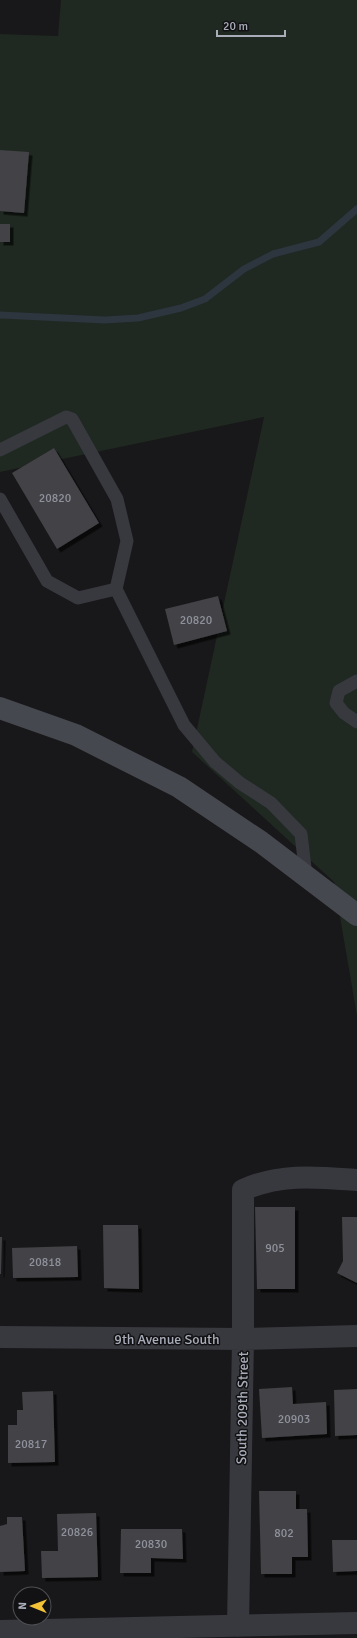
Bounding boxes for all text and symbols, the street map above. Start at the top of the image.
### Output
scale bar [217,12,285,38]
text: 20 m [223,19,248,34]
house number: 20820 [39,491,71,506]
house number: 20820 [180,613,212,628]
house number: 905 [265,1241,285,1256]
house number: 20818 [29,1255,61,1270]
street label: 9th Avenue South [114,1331,220,1348]
street label: South 209th Street [233,1351,252,1465]
house number: 20903 [278,1412,310,1427]
house number: 20817 [15,1437,47,1452]
house number: 20826 [61,1525,93,1540]
house number: 802 [274,1526,294,1541]
house number: 20830 [135,1537,167,1552]
north arrow [12,1586,52,1626]
text: N [16,1602,29,1610]

